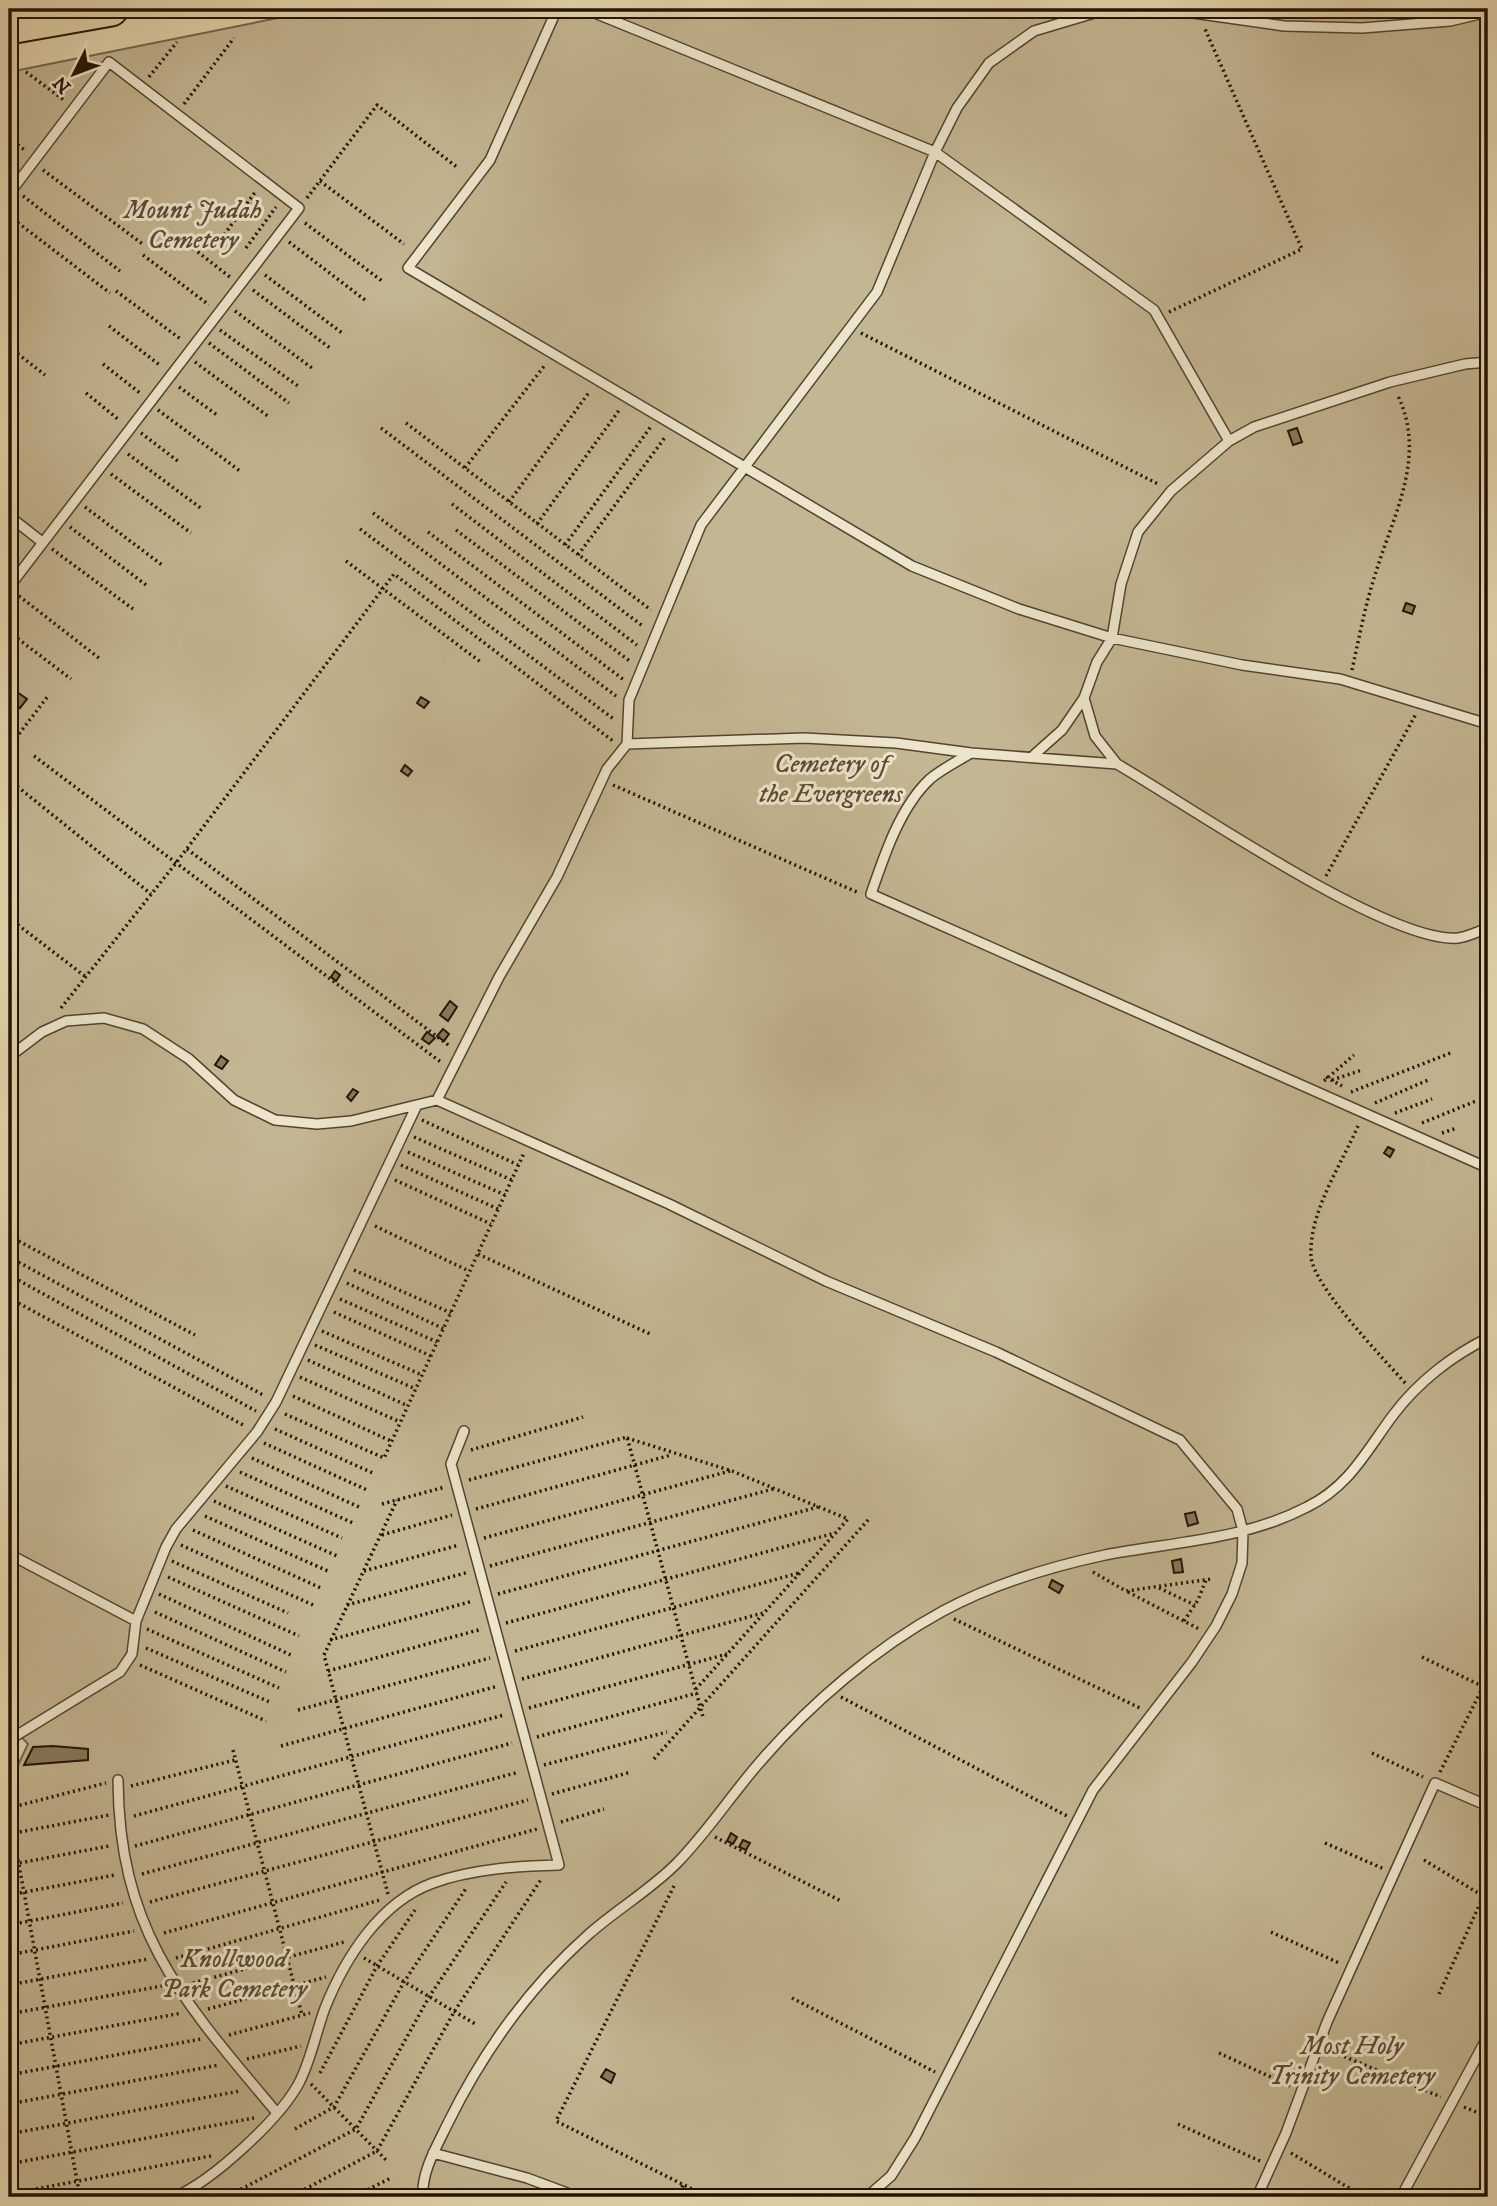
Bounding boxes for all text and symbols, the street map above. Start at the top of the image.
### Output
north arrow [38,38,108,108]
text: N [48,71,76,98]
park label: Mount Judah Cemetery [122,194,262,257]
park label: Cemetery of the Evergreens [759,748,904,811]
park label: Knollwood Park Cemetery [161,1943,309,2006]
park label: Most Holy Trinity Cemetery [1269,2030,1437,2093]

